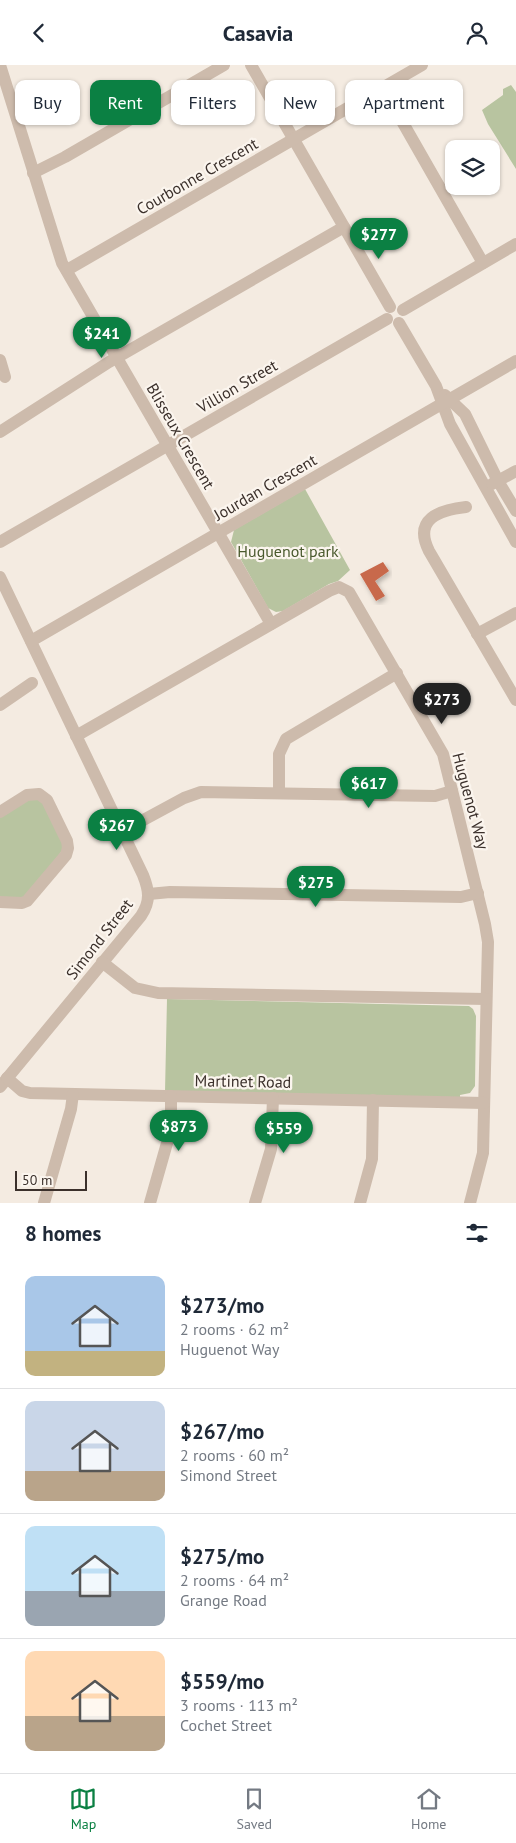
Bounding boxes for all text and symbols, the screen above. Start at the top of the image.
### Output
icon: back [25,19,53,47]
text: Casavia [223,19,293,47]
icon: person [463,19,491,47]
chip: Buy [15,80,80,125]
chip: Rent [90,80,161,125]
chip: Filters [171,80,255,125]
chip: New [265,80,335,125]
chip: Apartment [345,80,463,125]
street label: Courbonne Crescent [133,133,262,219]
map controls [445,140,500,195]
button: layers [445,140,500,195]
pin: $277 [349,217,409,260]
text: $277 [361,224,397,244]
pin: $241 [72,317,132,359]
text: $241 [84,323,120,343]
street label: Villion Street [192,355,281,418]
street label: Blisseux Crescent [143,380,220,493]
street label: Jourdan Crescent [209,449,320,525]
park label: Huguenot park [237,541,339,561]
pin: $273 [412,683,472,725]
text: $273 [424,689,460,709]
street label: Huguenot Way [448,750,494,852]
pin: $617 [339,767,399,809]
text: $617 [351,773,387,793]
pin: $267 [87,809,147,851]
text: $267 [99,815,135,835]
pin: $275 [286,865,346,908]
text: $275 [298,872,334,892]
street label: Simond Street [61,894,137,983]
street label: Martinet Road [194,1070,292,1092]
pin: $873 [149,1109,209,1152]
pin: $559 [254,1111,314,1154]
text: $873 [161,1116,197,1136]
text: $559 [266,1118,302,1138]
scale bar [15,1168,88,1191]
text: 50 m [22,1171,52,1189]
icon: filters [463,1219,491,1247]
text: 8 homes [25,1220,101,1247]
text: $273/mo [180,1292,264,1319]
icon: home [65,1296,125,1356]
text: 2 rooms · 62 m² [180,1319,289,1339]
text: Huguenot Way [180,1339,279,1359]
text: $267/mo [180,1418,264,1445]
icon: home [65,1421,125,1481]
text: 2 rooms · 60 m² [180,1445,289,1465]
text: Simond Street [180,1465,277,1485]
text: $275/mo [180,1543,264,1570]
icon: home [65,1546,125,1606]
text: 2 rooms · 64 m² [180,1570,289,1590]
text: Grange Road [180,1590,267,1610]
text: $559/mo [180,1668,264,1695]
icon: home [65,1671,125,1731]
text: 3 rooms · 113 m² [180,1695,298,1715]
text: Cochet Street [180,1715,272,1735]
tab: Map [69,1785,97,1833]
tab: Saved [236,1785,272,1833]
tab: Home [411,1785,446,1833]

